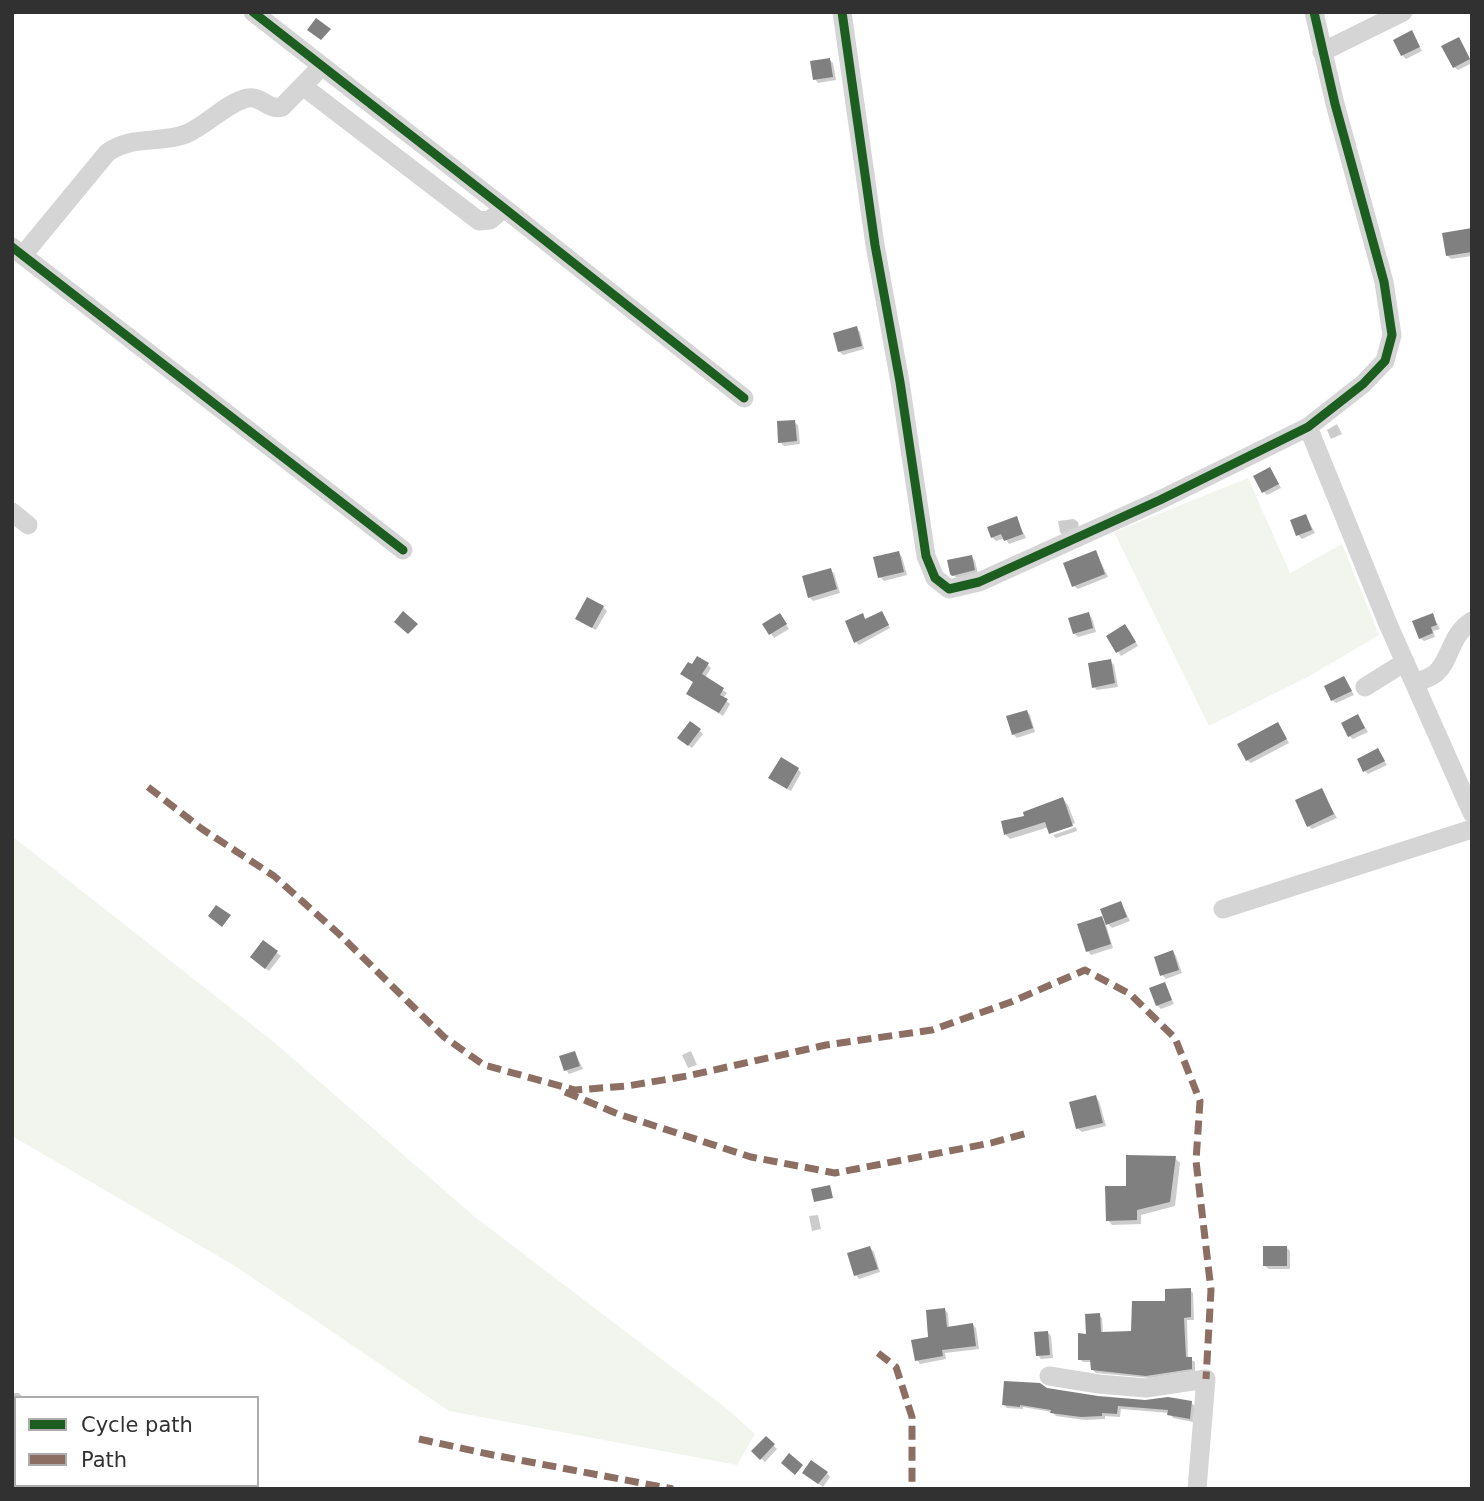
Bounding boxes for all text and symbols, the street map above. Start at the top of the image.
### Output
legend [14,1396,259,1487]
text: Cycle path [81,1413,193,1437]
text: Path [81,1448,127,1472]

